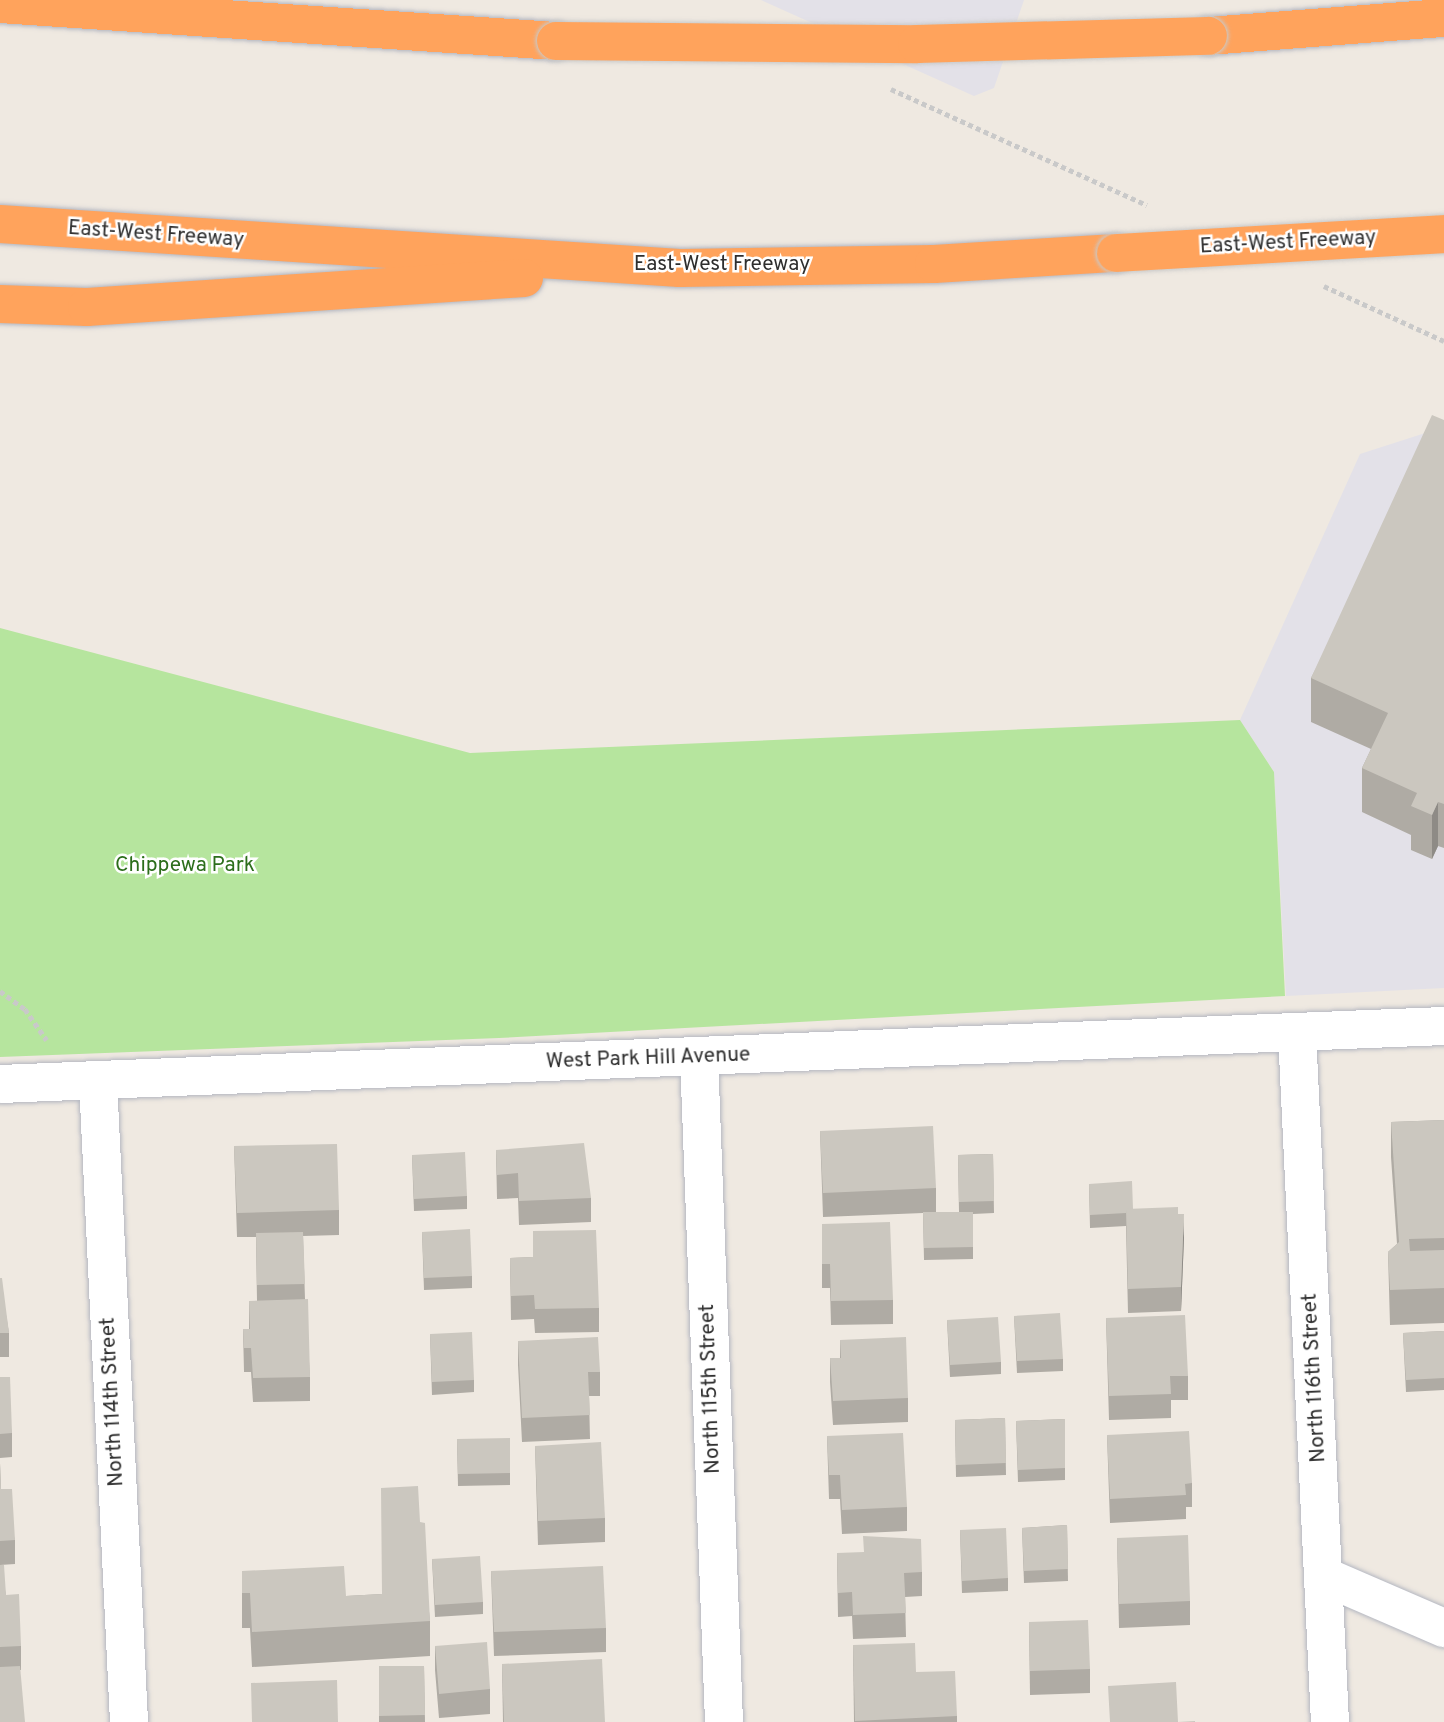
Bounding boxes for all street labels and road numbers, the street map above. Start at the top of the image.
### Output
street label: East-West Freeway [67,216,245,254]
street label: East-West Freeway [1199,226,1377,260]
street label: East-West Freeway [634,252,810,278]
street label: West Park Hill Avenue [545,1043,751,1075]
street label: North 116th Street [1298,1293,1332,1463]
street label: North 115th Street [695,1304,727,1474]
street label: North 114th Street [96,1317,130,1487]

